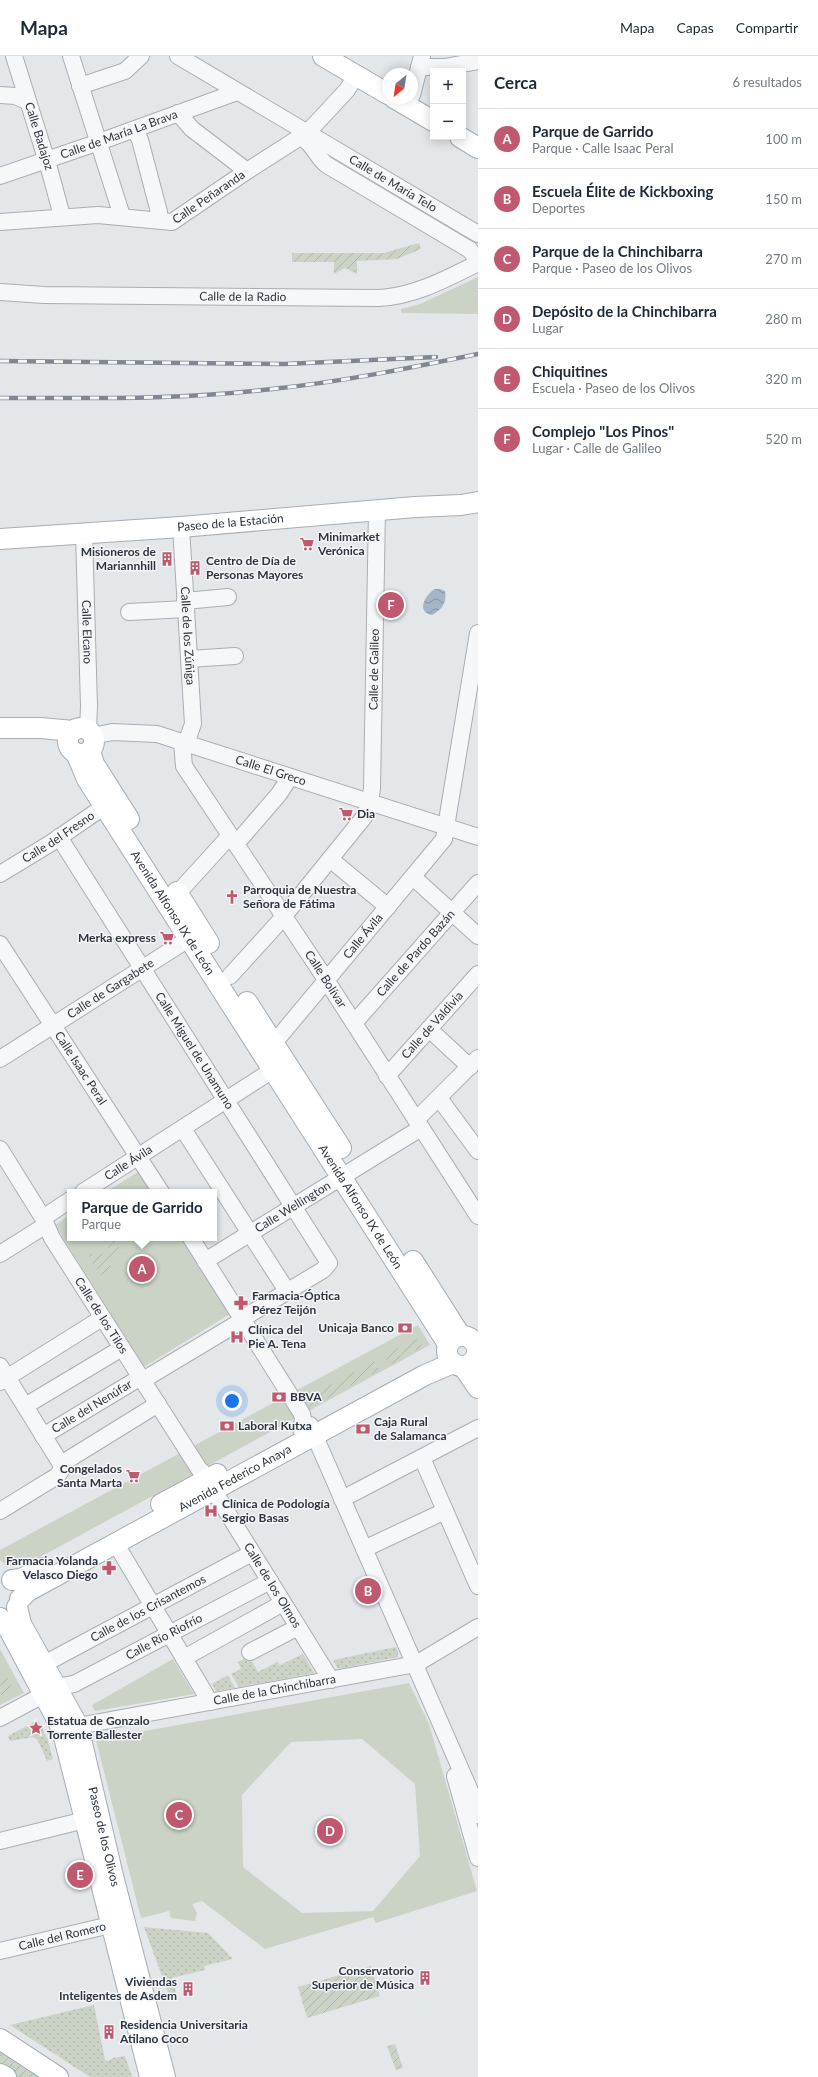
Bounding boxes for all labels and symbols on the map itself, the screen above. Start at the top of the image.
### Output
north arrow [382,68,418,104]
street label: Calle Badajoz [22,100,57,172]
street label: Calle de María La Brava [58,106,180,162]
street label: Calle de María Telo [347,151,440,215]
street label: Calle Peñaranda [169,167,248,227]
street label: Calle de la Radio [199,288,287,304]
street label: Paseo de la Estación [177,510,284,534]
place label: Minimarket Verónica [317,529,380,558]
supermarket icon: Minimarket Verónica [299,536,315,552]
place label: Misioneros de Mariannhill [81,544,157,573]
building icon: Misioneros de Mariannhill [159,551,175,567]
place label: Centro de Día de Personas Mayores [206,553,303,582]
building icon: Centro de Día de Personas Mayores [187,560,203,576]
street label: Calle de los Zúñiga [178,586,199,685]
pin: F [378,590,404,620]
street label: Calle Elcano [79,600,96,664]
street label: Calle de Galileo [365,628,382,710]
street label: Calle El Greco [234,752,308,788]
supermarket icon: Dia [338,806,354,822]
place label: Dia [357,806,375,821]
street label: Calle del Fresno [19,807,97,866]
street label: Avenida Alfonso IX de León [128,848,218,977]
place label: Parroquia de Nuestra Señora de Fátima [243,882,356,911]
church icon: Parroquia de Nuestra Señora de Fátima [224,889,240,905]
street label: Calle de Pardo Bazán [373,907,458,999]
street label: Calle Ávila [339,910,386,962]
place label: Merka express [78,930,156,945]
supermarket icon: Merka express [159,930,175,946]
street label: Calle Bolívar [302,947,350,1011]
street label: Calle de Gargabete [64,955,156,1021]
street label: Calle de Valdivia [398,988,466,1062]
street label: Calle Miguel de Unamuno [152,989,238,1112]
street label: Calle Isaac Peral [52,1028,110,1107]
street label: Calle Ávila [101,1141,155,1183]
street label: Avenida Alfonso IX de León [316,1142,406,1272]
street label: Calle Wellington [252,1178,333,1236]
pin: A [129,1254,155,1284]
street label: Calle de los Tilos [72,1274,132,1356]
place label: Farmacia-Óptica Pérez Teijón [252,1288,340,1317]
pharmacy icon: Farmacia-Óptica Pérez Teijón [233,1295,249,1311]
place label: Unicaja Banco [318,1320,394,1335]
bank icon: Unicaja Banco [397,1320,413,1336]
place label: Clínica del Pie A. Tena [248,1322,306,1351]
hospital icon: Clínica del Pie A. Tena [229,1329,245,1345]
street label: Calle del Nenúfar [49,1376,135,1436]
bank icon: BBVA [271,1389,287,1405]
place label: BBVA [290,1389,322,1404]
your location [222,1391,242,1411]
place label: Caja Rural de Salamanca [374,1414,447,1443]
bank icon: Laboral Kutxa [219,1418,235,1434]
place label: Laboral Kutxa [238,1418,312,1433]
bank icon: Caja Rural de Salamanca [355,1421,371,1437]
street label: Avenida Federico Anaya [176,1441,294,1515]
place label: Congelados Santa Marta [57,1461,122,1490]
supermarket icon: Congelados Santa Marta [125,1468,141,1484]
place label: Clínica de Podología Sergio Basas [222,1496,330,1525]
hospital icon: Clínica de Podología Sergio Basas [203,1503,219,1519]
street label: Calle de los Olmos [241,1540,305,1630]
place label: Farmacia Yolanda Velasco Diego [6,1553,98,1582]
pharmacy icon: Farmacia Yolanda Velasco Diego [101,1560,117,1576]
street label: Calle de los Crisantemos [88,1571,208,1645]
pin: B [355,1576,381,1606]
street label: Calle Río Riofrío [123,1610,205,1663]
street label: Calle de la Chinchibarra [212,1671,337,1708]
place label: Estatua de Gonzalo Torrente Ballester [47,1713,150,1742]
place icon: Estatua de Gonzalo Torrente Ballester [28,1720,44,1736]
street label: Paseo de los Olivos [85,1785,123,1888]
pin: C [166,1800,192,1830]
pin: D [317,1816,343,1846]
pin: E [67,1860,93,1890]
street label: Calle del Romero [17,1918,107,1953]
place label: Conservatorio Superior de Música [312,1963,414,1992]
building icon: Conservatorio Superior de Música [417,1970,433,1986]
place label: Viviendas Inteligentes de Asdem [59,1974,177,2003]
building icon: Viviendas Inteligentes de Asdem [180,1981,196,1997]
place label: Residencia Universitaria Atilano Coco [119,2017,248,2046]
building icon: Residencia Universitaria Atilano Coco [101,2024,117,2040]

